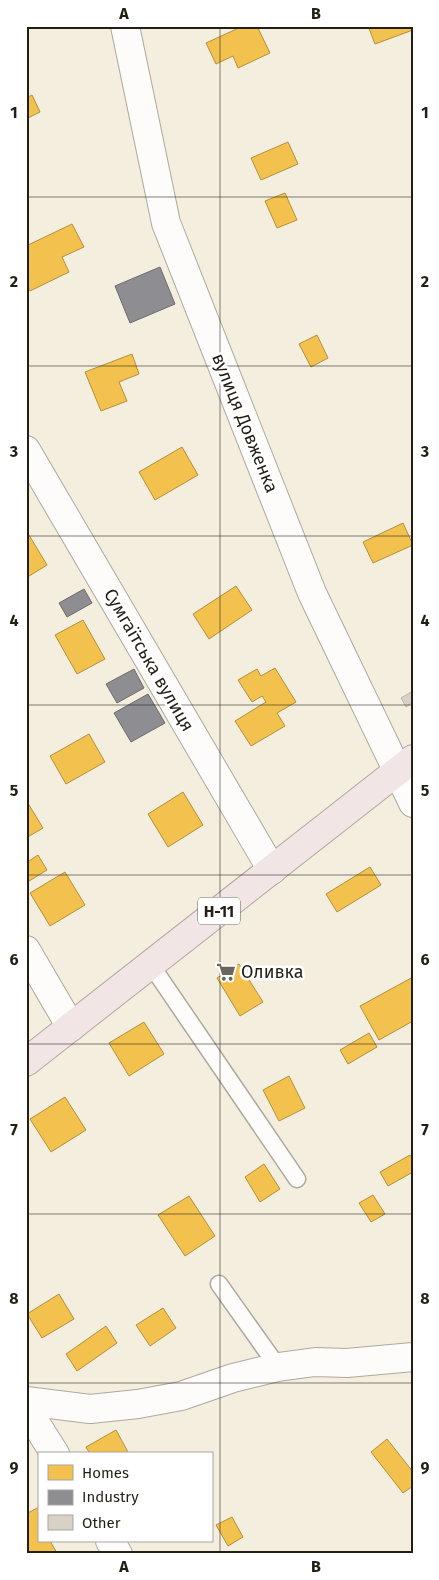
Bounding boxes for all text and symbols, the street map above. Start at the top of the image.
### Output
text: A [118,4,129,23]
text: B [311,4,321,23]
text: 1 [10,103,18,122]
text: 1 [421,103,429,122]
text: 2 [10,272,18,291]
text: 2 [421,272,429,291]
street label: вулиця Довженка [207,350,283,496]
text: 3 [9,442,18,461]
text: 3 [420,442,429,461]
street label: Сумгаїтська вулиця [99,585,199,735]
text: 4 [9,611,19,630]
text: 4 [420,611,430,630]
text: 5 [10,781,19,800]
text: 5 [421,781,430,800]
road number: Н-11 [198,898,240,924]
text: 6 [9,950,19,969]
text: 6 [420,950,430,969]
supermarket icon: Оливка [215,961,237,983]
place label: Оливка [241,961,303,983]
text: 7 [10,1120,18,1139]
text: 7 [421,1120,429,1139]
text: 8 [9,1289,19,1308]
text: 8 [420,1289,430,1308]
legend [38,1452,212,1542]
text: 9 [10,1458,19,1477]
text: 9 [421,1458,430,1477]
text: Homes [82,1464,129,1482]
text: Industry [82,1488,139,1506]
text: Other [82,1514,121,1532]
text: A [118,1557,129,1576]
text: B [311,1557,321,1576]

